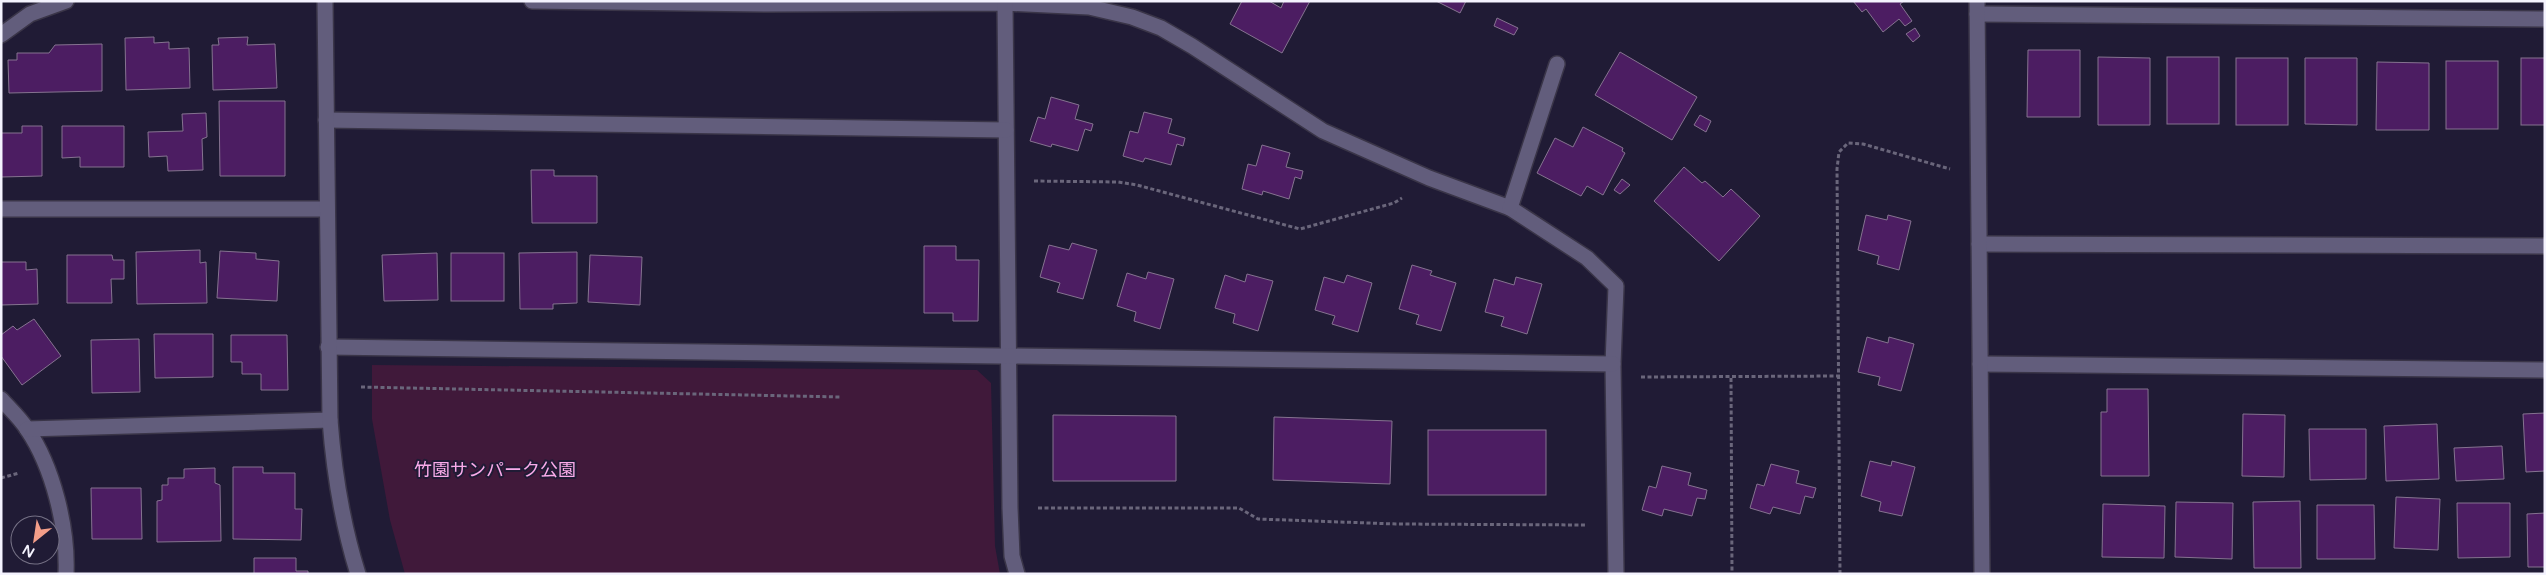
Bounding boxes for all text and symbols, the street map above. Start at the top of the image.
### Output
park label: 竹園サンパーク公園 [414,459,576,481]
north arrow [10,515,60,565]
text: N [20,541,38,561]

